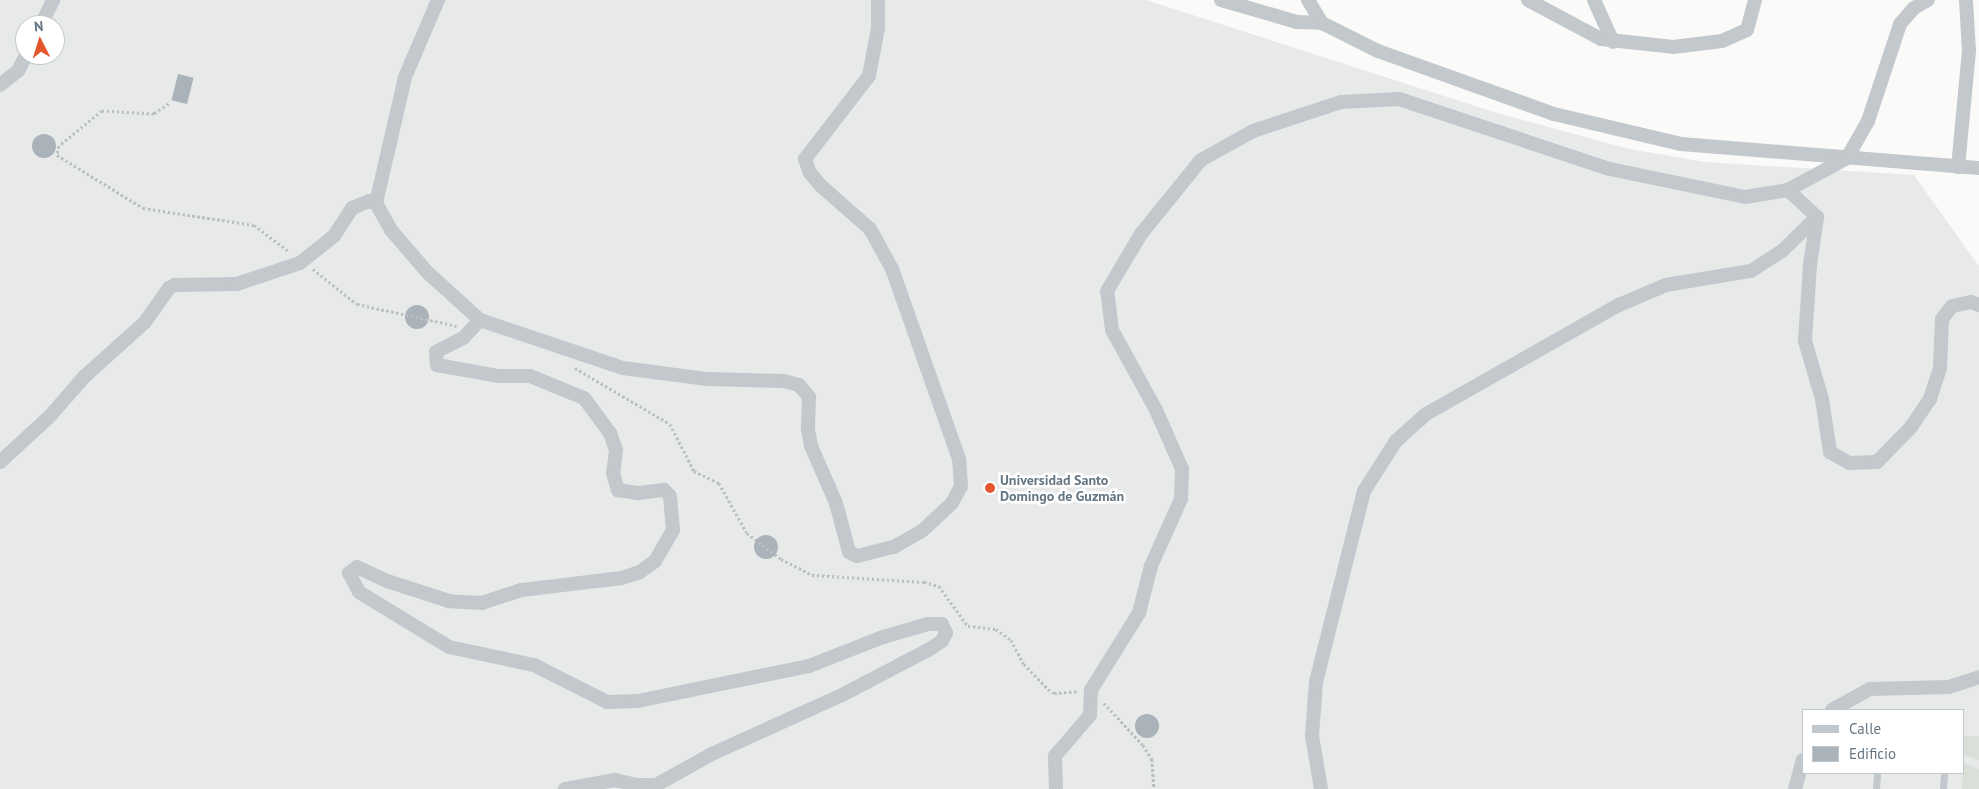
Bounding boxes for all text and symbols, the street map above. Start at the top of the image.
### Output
north arrow [15,15,65,65]
text: N [33,17,44,35]
place label: Universidad Santo Domingo de Guzmán [1000,472,1124,504]
marker: Universidad Santo Domingo de Guzmán [984,482,996,494]
legend [1802,709,1964,774]
text: Calle [1849,719,1881,738]
text: Edificio [1849,744,1896,763]

